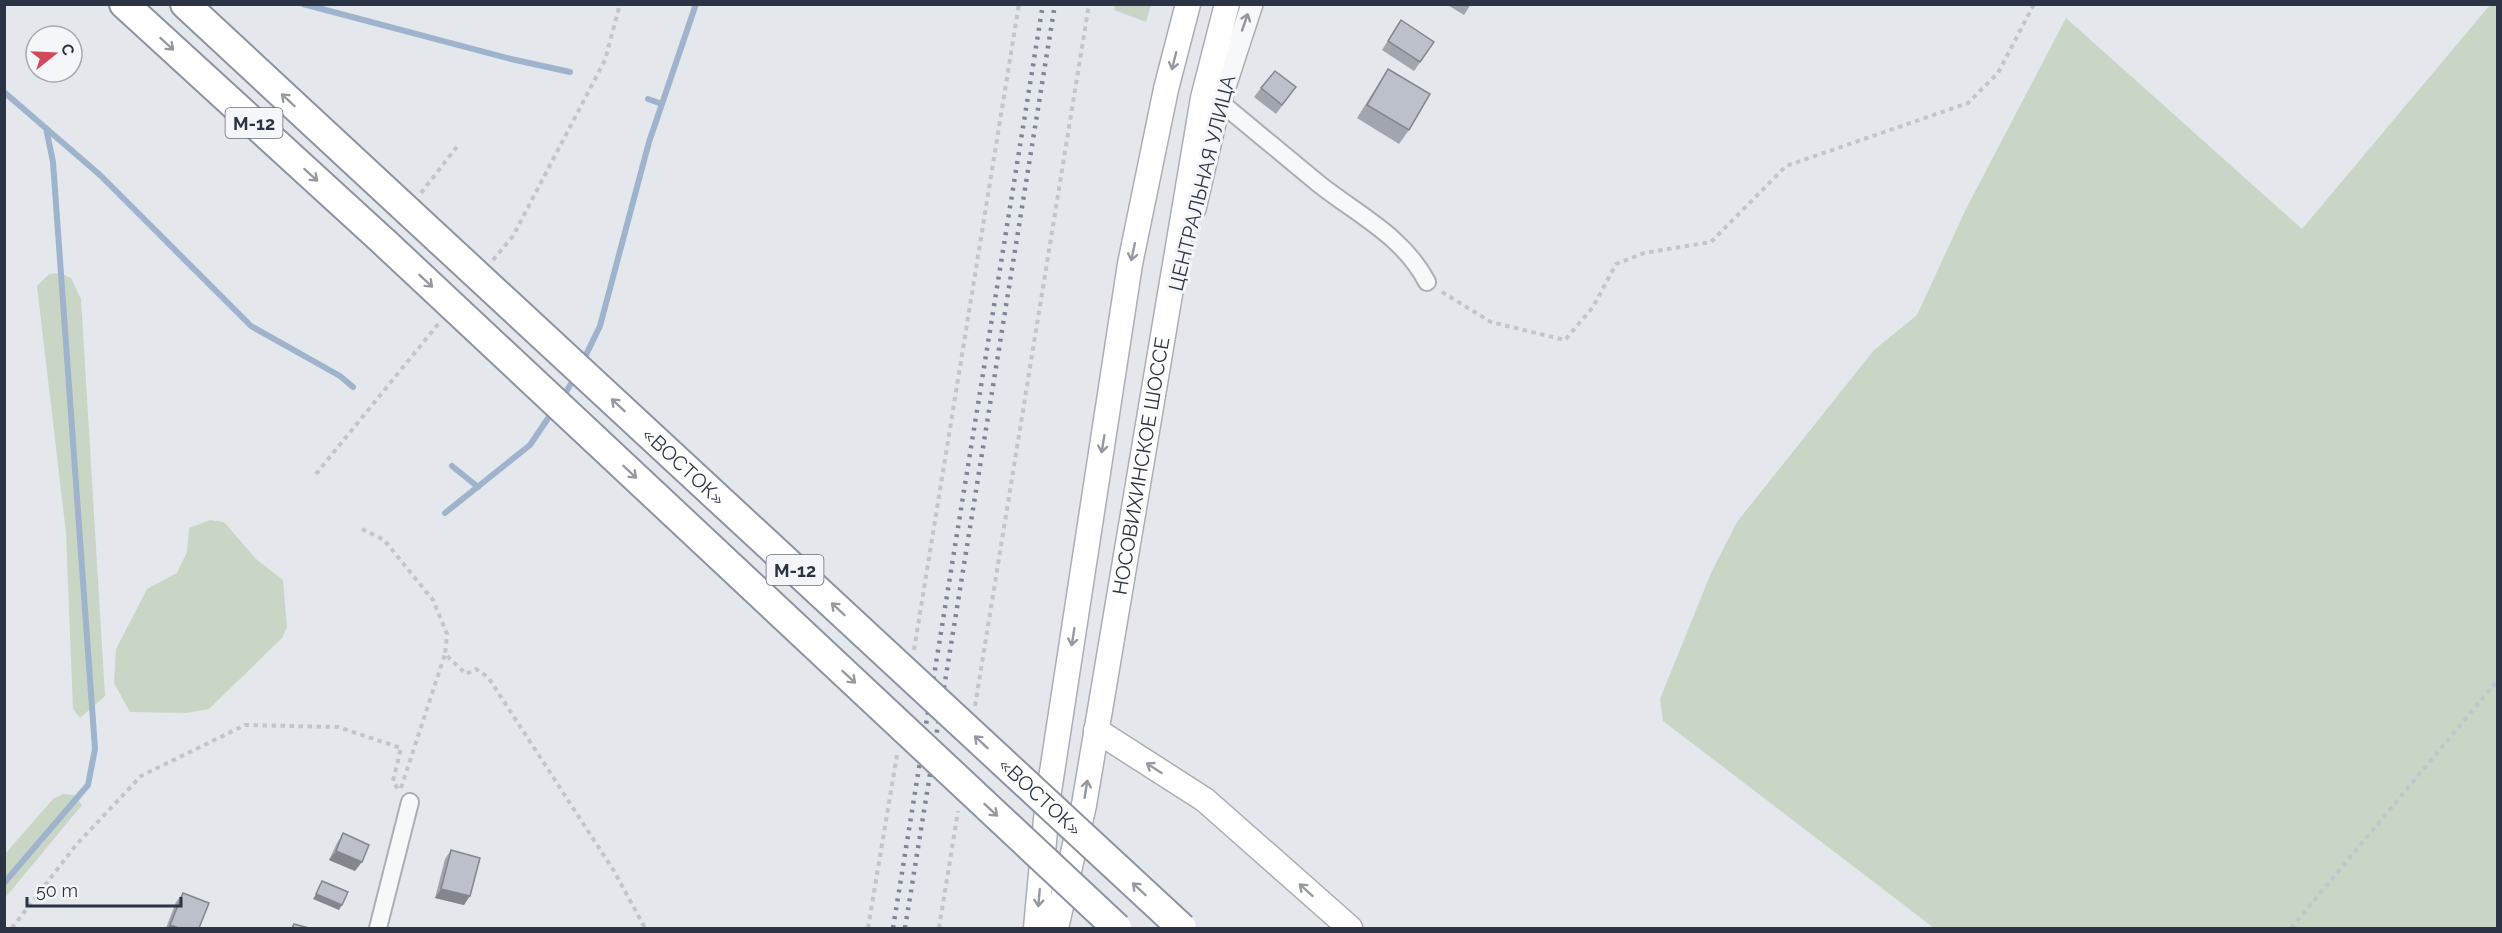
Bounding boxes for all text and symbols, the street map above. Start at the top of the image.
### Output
one-way arrow [1240,13,1251,32]
north arrow [24,24,84,84]
one-way arrow [159,37,174,51]
text: С [57,41,79,58]
one-way arrow [1167,51,1179,70]
street label: ЦЕНТРАЛЬНАЯ УЛИЦА [1164,72,1241,294]
one-way arrow [281,93,296,107]
road number: М-12 [226,108,282,138]
one-way arrow [304,168,319,182]
one-way arrow [1127,242,1138,261]
one-way arrow [418,274,433,288]
street label: НОСОВИХИНСКОЕ ШОССЕ [1108,335,1175,597]
one-way arrow [610,398,625,412]
street label: «ВОСТОК» [637,422,730,511]
one-way arrow [1097,434,1108,454]
one-way arrow [622,465,637,479]
road number: М-12 [766,555,824,585]
one-way arrow [830,602,845,616]
one-way arrow [1067,627,1078,646]
one-way arrow [841,670,856,684]
one-way arrow [973,735,988,749]
street label: «ВОСТОК» [994,753,1087,841]
one-way arrow [1147,762,1163,774]
one-way arrow [1081,780,1092,800]
one-way arrow [983,803,998,818]
scale bar [27,870,182,908]
text: 50 m [36,880,78,901]
one-way arrow [1132,882,1147,896]
one-way arrow [1299,883,1314,897]
one-way arrow [1033,888,1044,908]

